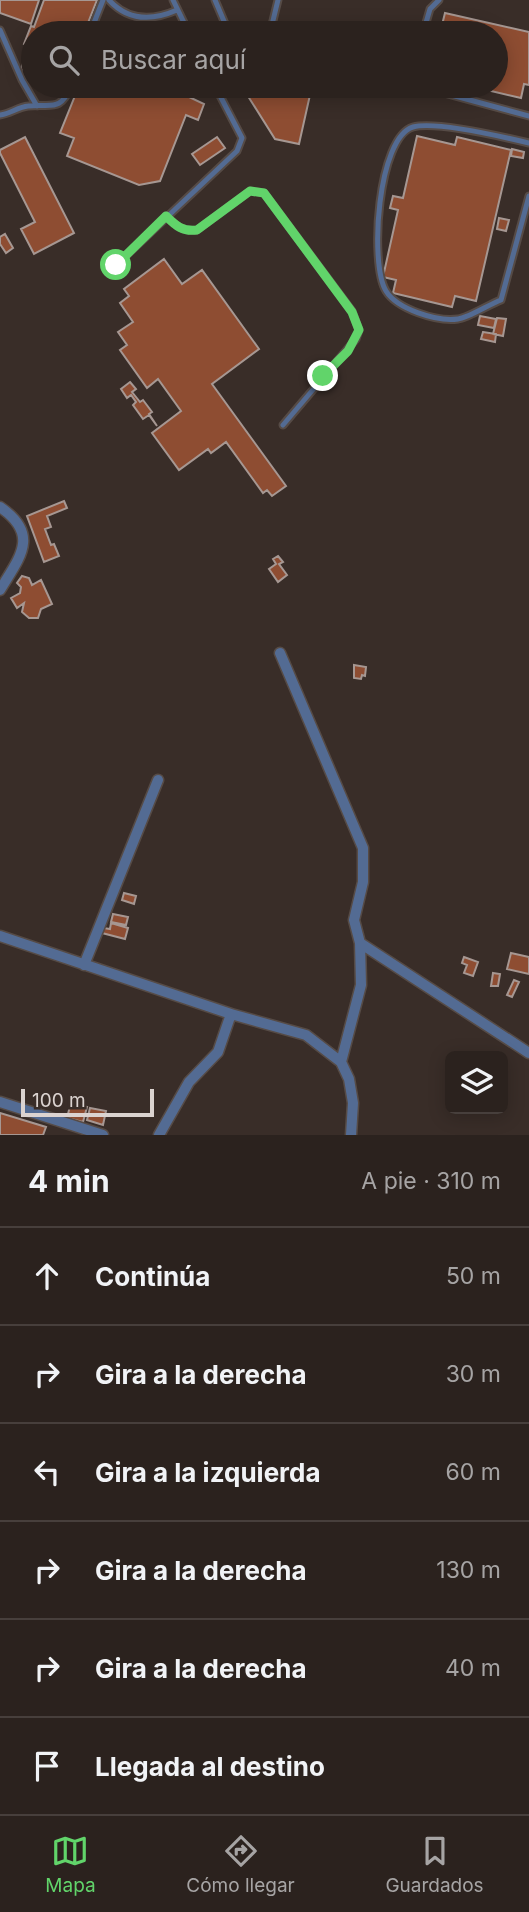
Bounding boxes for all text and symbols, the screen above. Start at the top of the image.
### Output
search box [21,21,508,98]
icon: search [45,41,83,79]
text: Buscar aquí [101,44,246,75]
route start [100,249,131,280]
route end [307,360,338,391]
map controls [445,1051,508,1114]
button: layers [445,1051,508,1114]
scale bar [21,1086,154,1118]
text: 100 m [32,1089,86,1112]
text: 4 min [28,1163,110,1199]
text: A pie · 310 m [361,1167,501,1195]
icon: ahead [28,1257,66,1295]
text: Continúa [95,1261,210,1292]
text: 50 m [446,1262,501,1290]
icon: right [28,1355,66,1393]
text: Gira a la derecha [95,1359,307,1390]
text: 30 m [446,1360,501,1388]
icon: left [28,1453,66,1491]
text: Gira a la izquierda [95,1457,321,1488]
text: 60 m [446,1458,501,1486]
icon: right [28,1551,66,1589]
text: Gira a la derecha [95,1555,307,1586]
text: 130 m [436,1556,501,1584]
icon: right [28,1649,66,1687]
text: Gira a la derecha [95,1653,307,1684]
text: 40 m [445,1654,501,1682]
icon: arrive [28,1747,66,1785]
text: Llegada al destino [95,1751,325,1782]
tab: Mapa [45,1832,96,1897]
tab: Cómo llegar [186,1832,295,1897]
tab: Guardados [385,1832,484,1897]

